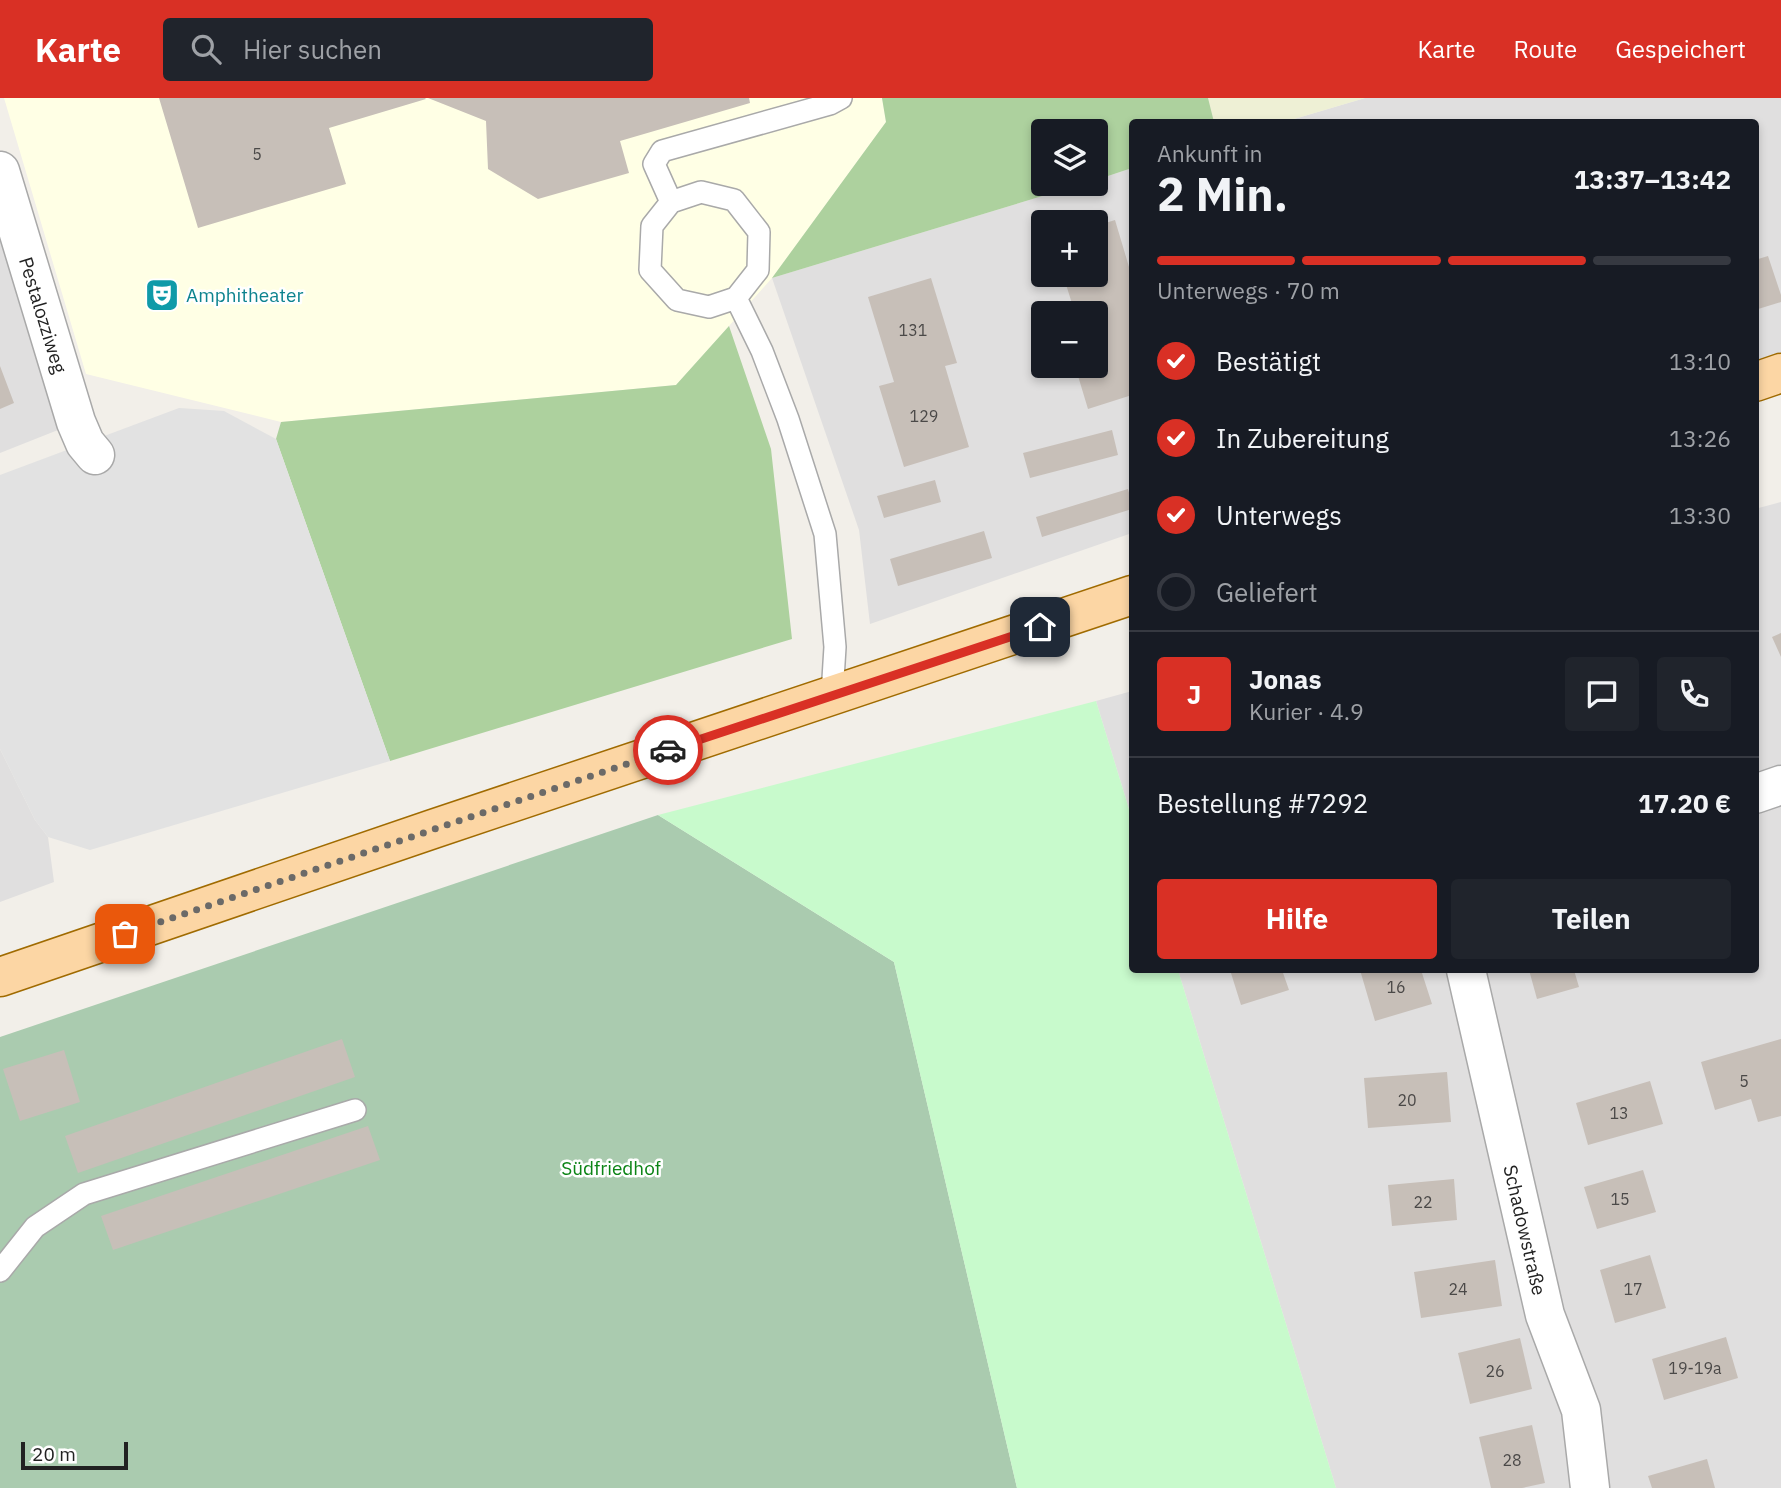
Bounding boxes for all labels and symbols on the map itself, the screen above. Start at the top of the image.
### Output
house number: 5 [252,144,262,164]
street label: Pestalozziweg [14,254,72,376]
theatre icon: Amphitheater [143,276,181,314]
place label: Amphitheater [186,283,303,307]
house number: 131 [899,320,927,340]
house number: 129 [910,406,938,426]
pin [1010,597,1070,657]
courier [633,715,703,785]
pin [95,904,155,964]
house number: 16 [1386,977,1406,997]
house number: 5 [1739,1071,1749,1091]
house number: 20 [1397,1090,1417,1110]
house number: 13 [1609,1103,1629,1123]
park label: Südfriedhof [561,1156,661,1180]
street label: Schadowstraße [1498,1162,1552,1298]
house number: 15 [1610,1189,1630,1209]
house number: 22 [1413,1192,1433,1212]
house number: 24 [1448,1279,1468,1299]
house number: 17 [1623,1279,1643,1299]
house number: 19-19a [1668,1358,1722,1378]
house number: 26 [1485,1361,1505,1381]
scale bar [21,1439,128,1471]
house number: 28 [1502,1450,1522,1470]

